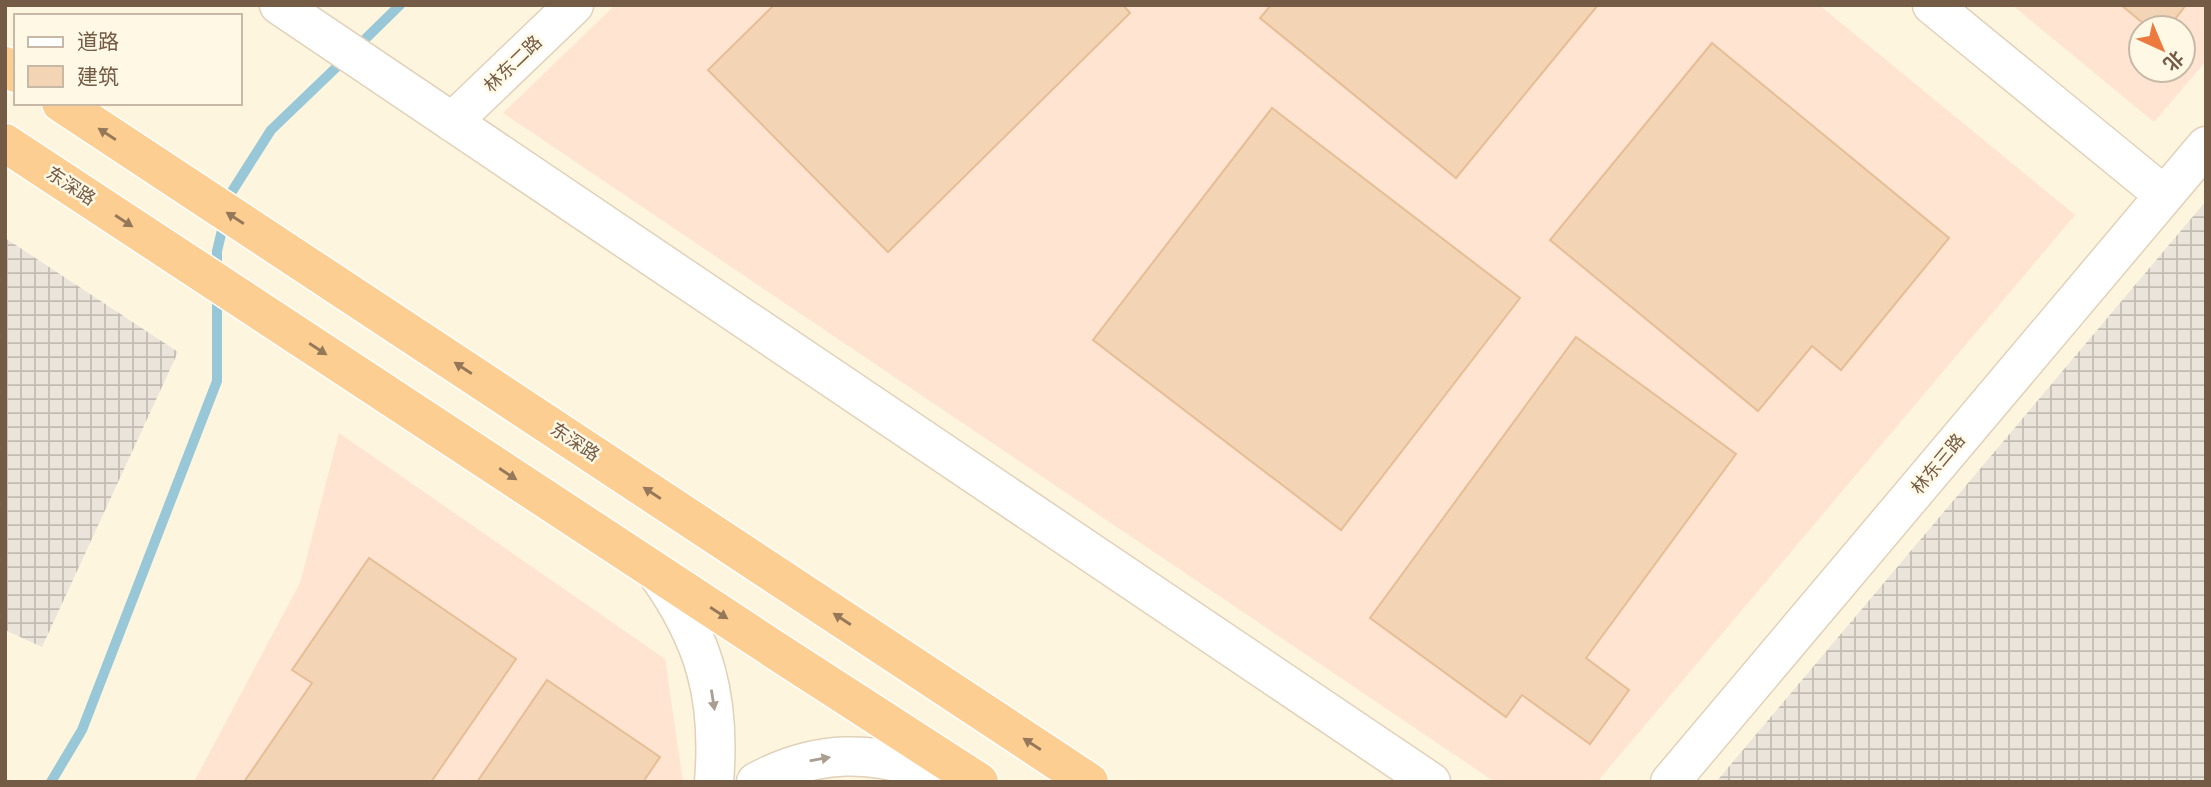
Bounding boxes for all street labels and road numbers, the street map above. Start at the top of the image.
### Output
street label: 林东二路 [479,31,547,97]
street label: 东深路 [42,162,100,210]
street label: 东深路 [546,418,604,466]
street label: 林东三路 [1906,429,1970,499]

